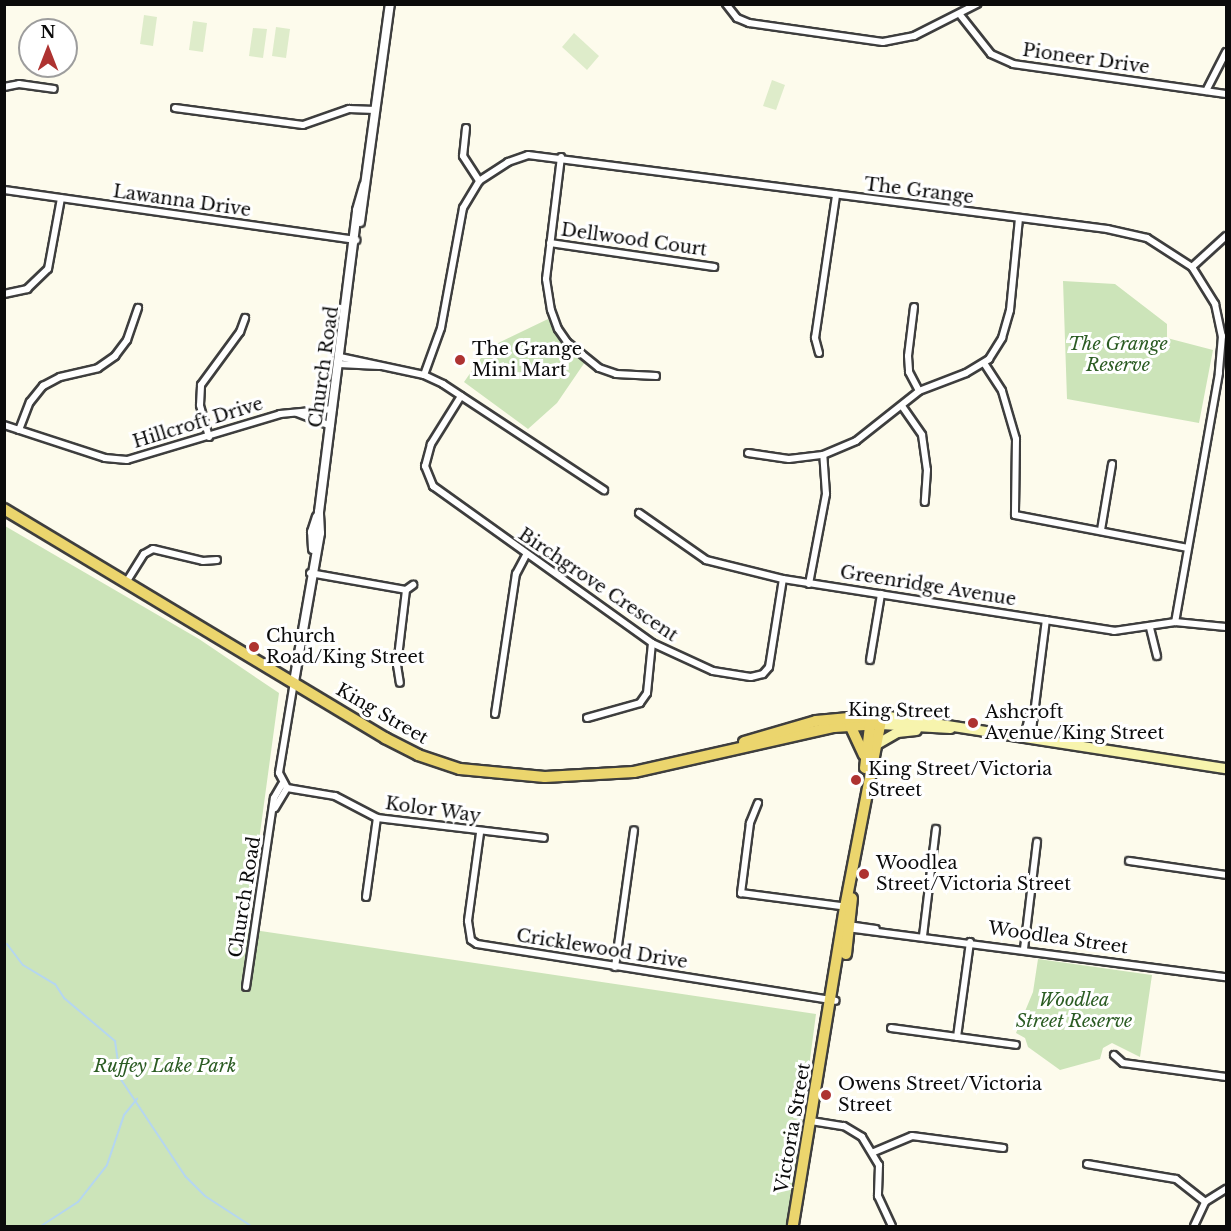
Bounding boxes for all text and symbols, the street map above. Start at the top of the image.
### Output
north arrow [18,18,78,78]
text: N [40,22,56,42]
street label: Pioneer Drive [1021,39,1151,79]
street label: The Grange [863,174,975,208]
street label: Lawanna Drive [112,181,252,221]
street label: Dellwood Court [560,219,708,261]
street label: Church Road [305,305,343,429]
park label: The Grange Reserve [1068,334,1168,376]
place label: The Grange Mini Mart [472,339,582,382]
marker: The Grange Mini Mart [453,353,467,367]
street label: Hillcroft Drive [130,393,266,453]
street label: Birchgrove Crescent [514,524,682,646]
street label: Greenridge Avenue [838,561,1018,611]
place label: Church Road/King Street [266,626,425,668]
marker: Church Road/King Street [247,640,261,654]
street label: King Street [332,679,432,749]
street label: King Street [847,699,951,723]
place label: Ashcroft Avenue/King Street [985,702,1164,744]
marker: Ashcroft Avenue/King Street [966,716,980,730]
place label: King Street/Victoria Street [868,759,1052,802]
marker: King Street/Victoria Street [849,773,863,787]
street label: Kolor Way [383,793,483,827]
street label: Church Road [225,835,265,959]
place label: Woodlea Street/Victoria Street [876,853,1071,896]
marker: Woodlea Street/Victoria Street [857,867,871,881]
street label: Woodlea Street [987,918,1129,958]
street label: Cricklewood Drive [515,925,689,973]
park label: Woodlea Street Reserve [1016,990,1132,1032]
park label: Ruffey Lake Park [94,1055,236,1077]
street label: Victoria Street [771,1061,815,1195]
place label: Owens Street/Victoria Street [838,1074,1042,1116]
marker: Owens Street/Victoria Street [819,1088,833,1102]

